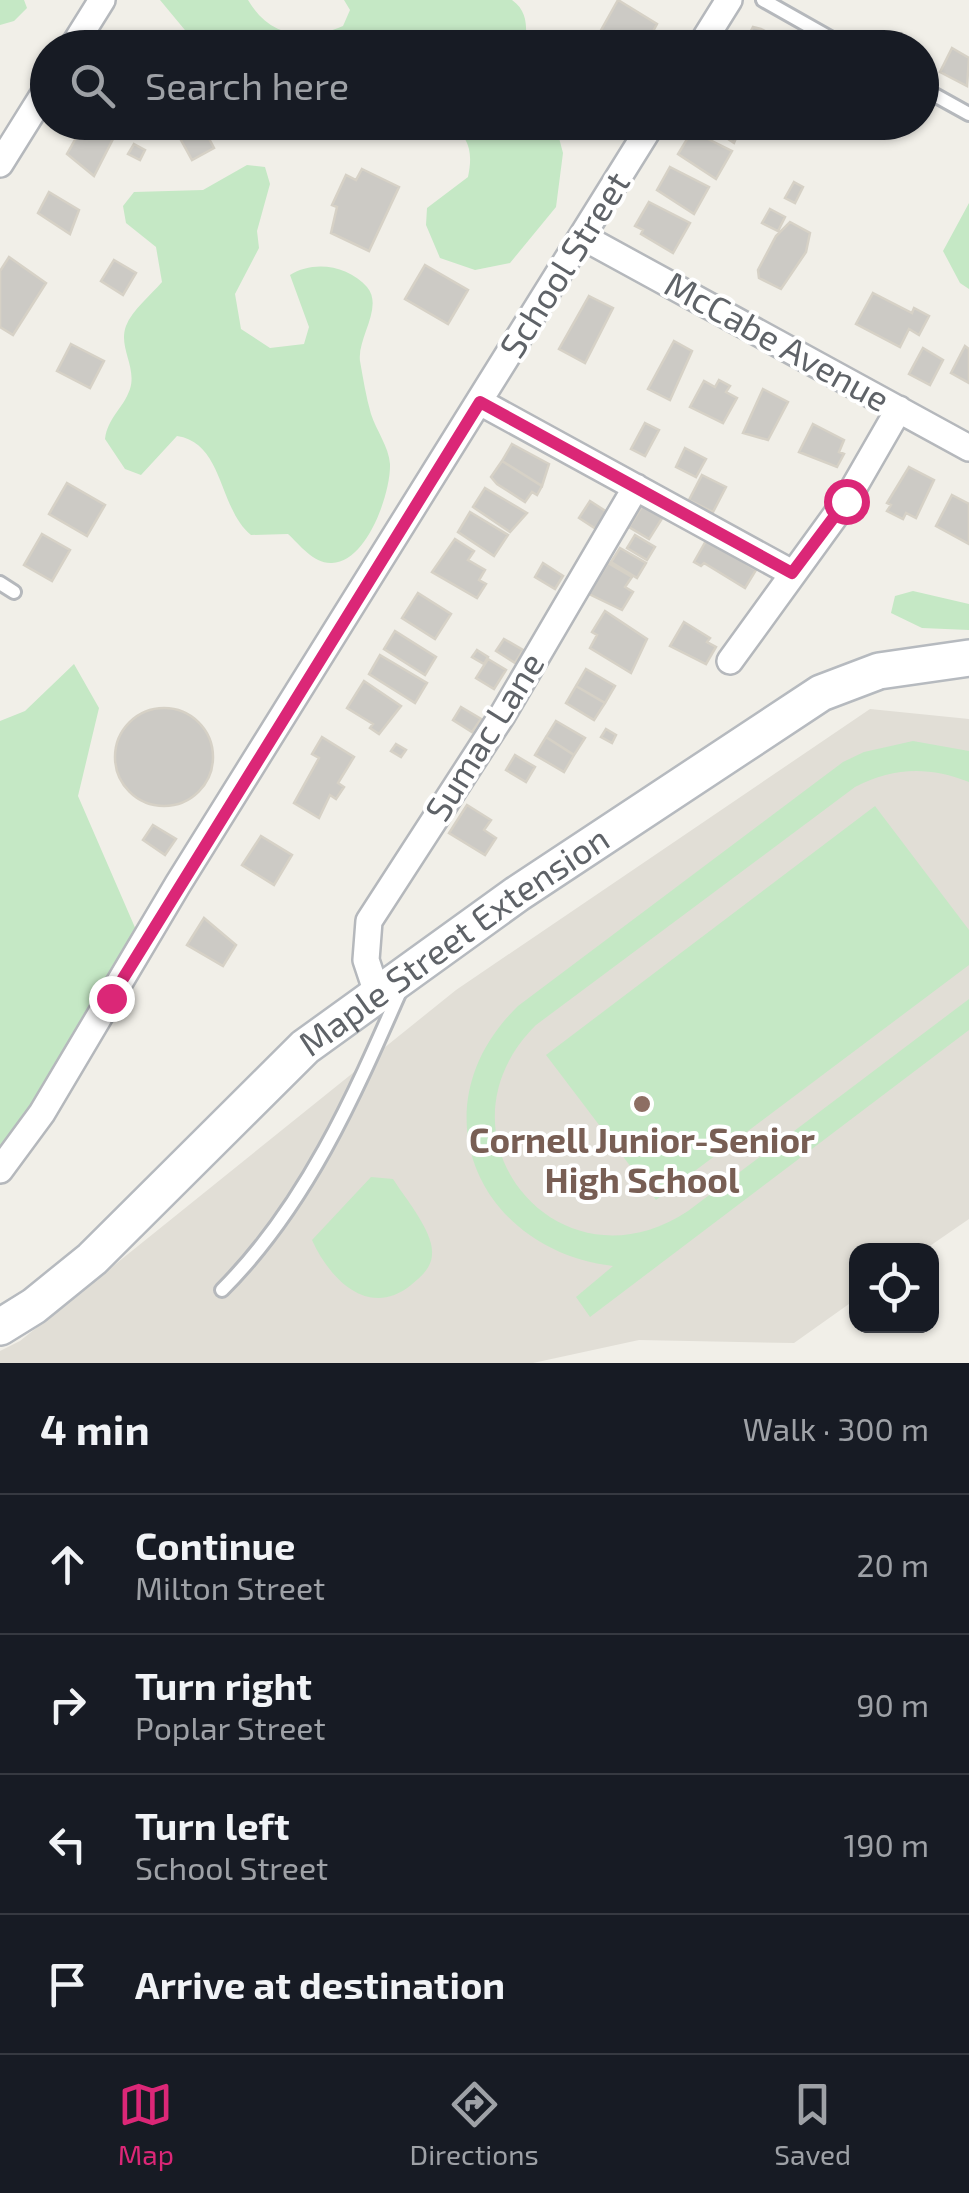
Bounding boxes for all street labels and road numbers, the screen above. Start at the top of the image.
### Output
street label: School Street [489,163,637,365]
street label: McCabe Avenue [658,261,897,419]
street label: Sumac Lane [415,644,552,828]
street label: Maple Street Extension [290,816,616,1064]

